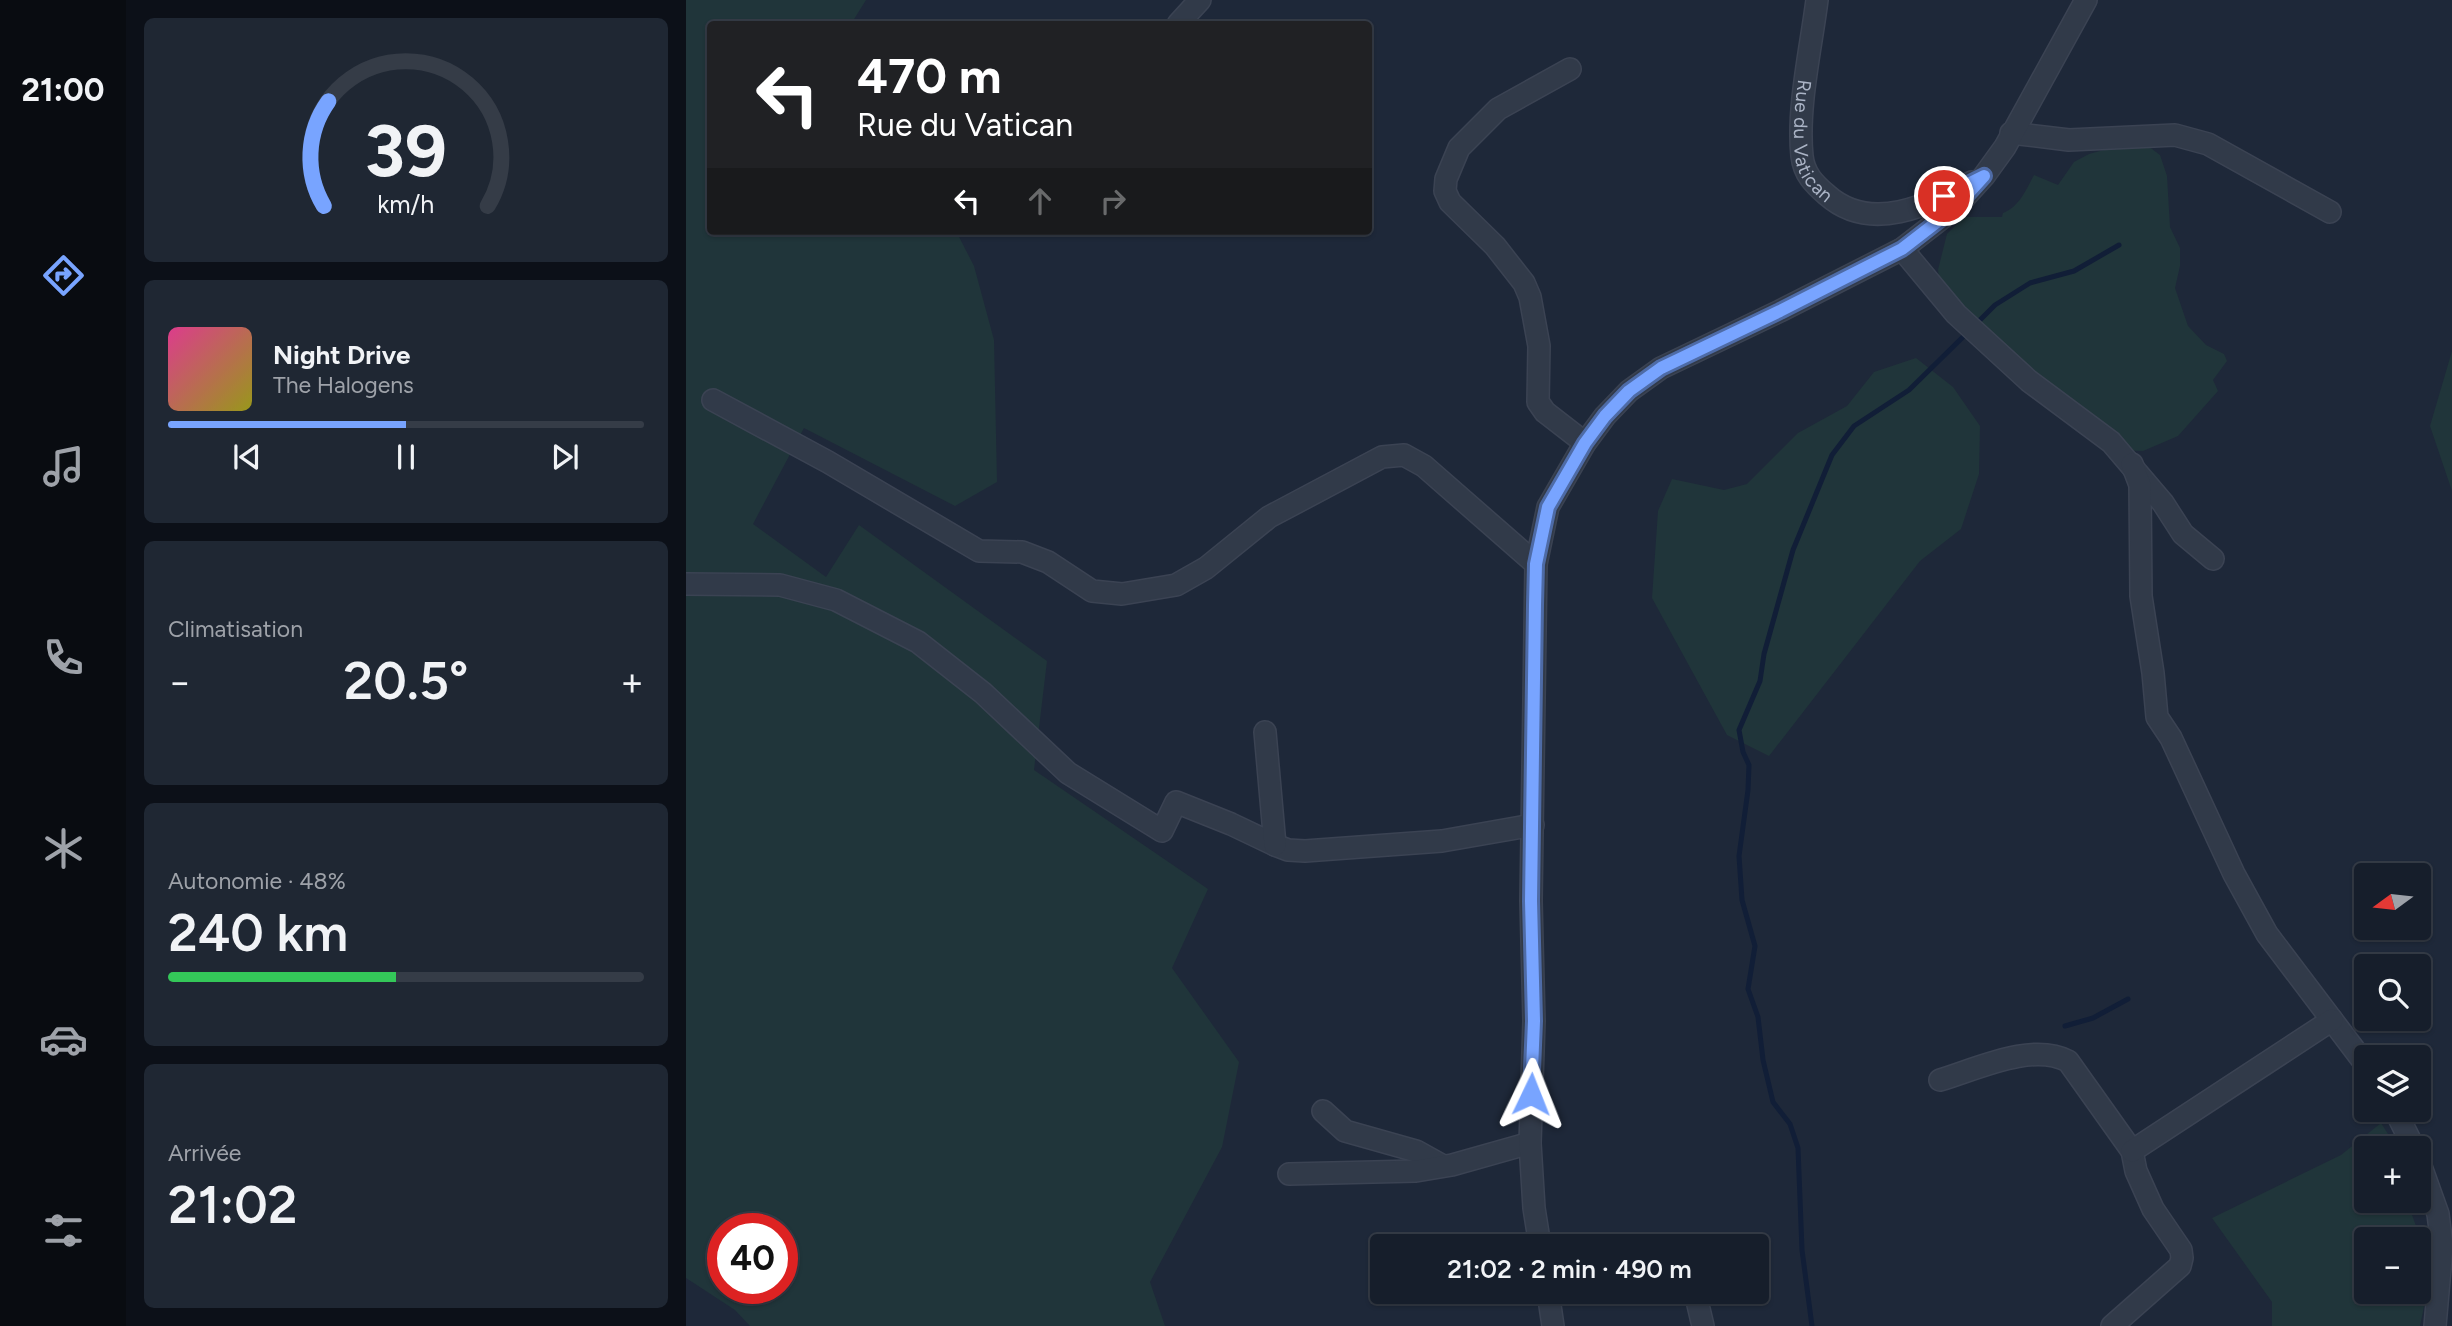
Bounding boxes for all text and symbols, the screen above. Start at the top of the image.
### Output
text: 470 m [857,46,1001,105]
icon: left [742,49,833,140]
text: 21:00 [21,71,105,109]
street label: Rue du Vatican [1789,78,1838,207]
text: Rue du Vatican [857,106,1073,144]
text: 39 [365,107,447,194]
pin [1914,166,1974,226]
icon: arrive [1925,177,1963,215]
icon: left [948,182,986,220]
icon: ahead [1021,182,1059,220]
icon: right [1094,182,1132,220]
text: km/h [377,189,435,219]
icon: directions [39,251,88,300]
text: Night Drive [273,339,410,371]
text: The Halogens [273,371,414,399]
icon: previous [228,438,266,476]
icon: pause [387,438,425,476]
icon: next [546,438,584,476]
icon: music [39,442,88,491]
text: Climatisation [168,615,303,643]
icon: phone [39,633,88,682]
text: 20.5° [344,650,468,712]
text: − [168,659,192,705]
text: + [620,659,644,705]
icon: climate [39,824,88,873]
north arrow [2354,863,2431,940]
map controls [2354,863,2431,1304]
text: Autonomie · 48% [168,867,346,895]
text: 240 km [168,902,348,964]
button: search [2354,954,2431,1031]
icon: car [39,1015,88,1064]
button: layers [2354,1045,2431,1122]
position arrow [1494,1057,1568,1131]
button: + [2354,1136,2431,1213]
text: Arrivée [168,1139,241,1167]
text: 21:02 [168,1174,297,1236]
icon: filters [39,1206,88,1255]
speed limit sign: 40 [707,1213,798,1304]
button: − [2354,1227,2431,1304]
text: 21:02 · 2 min · 490 m [1447,1253,1692,1285]

